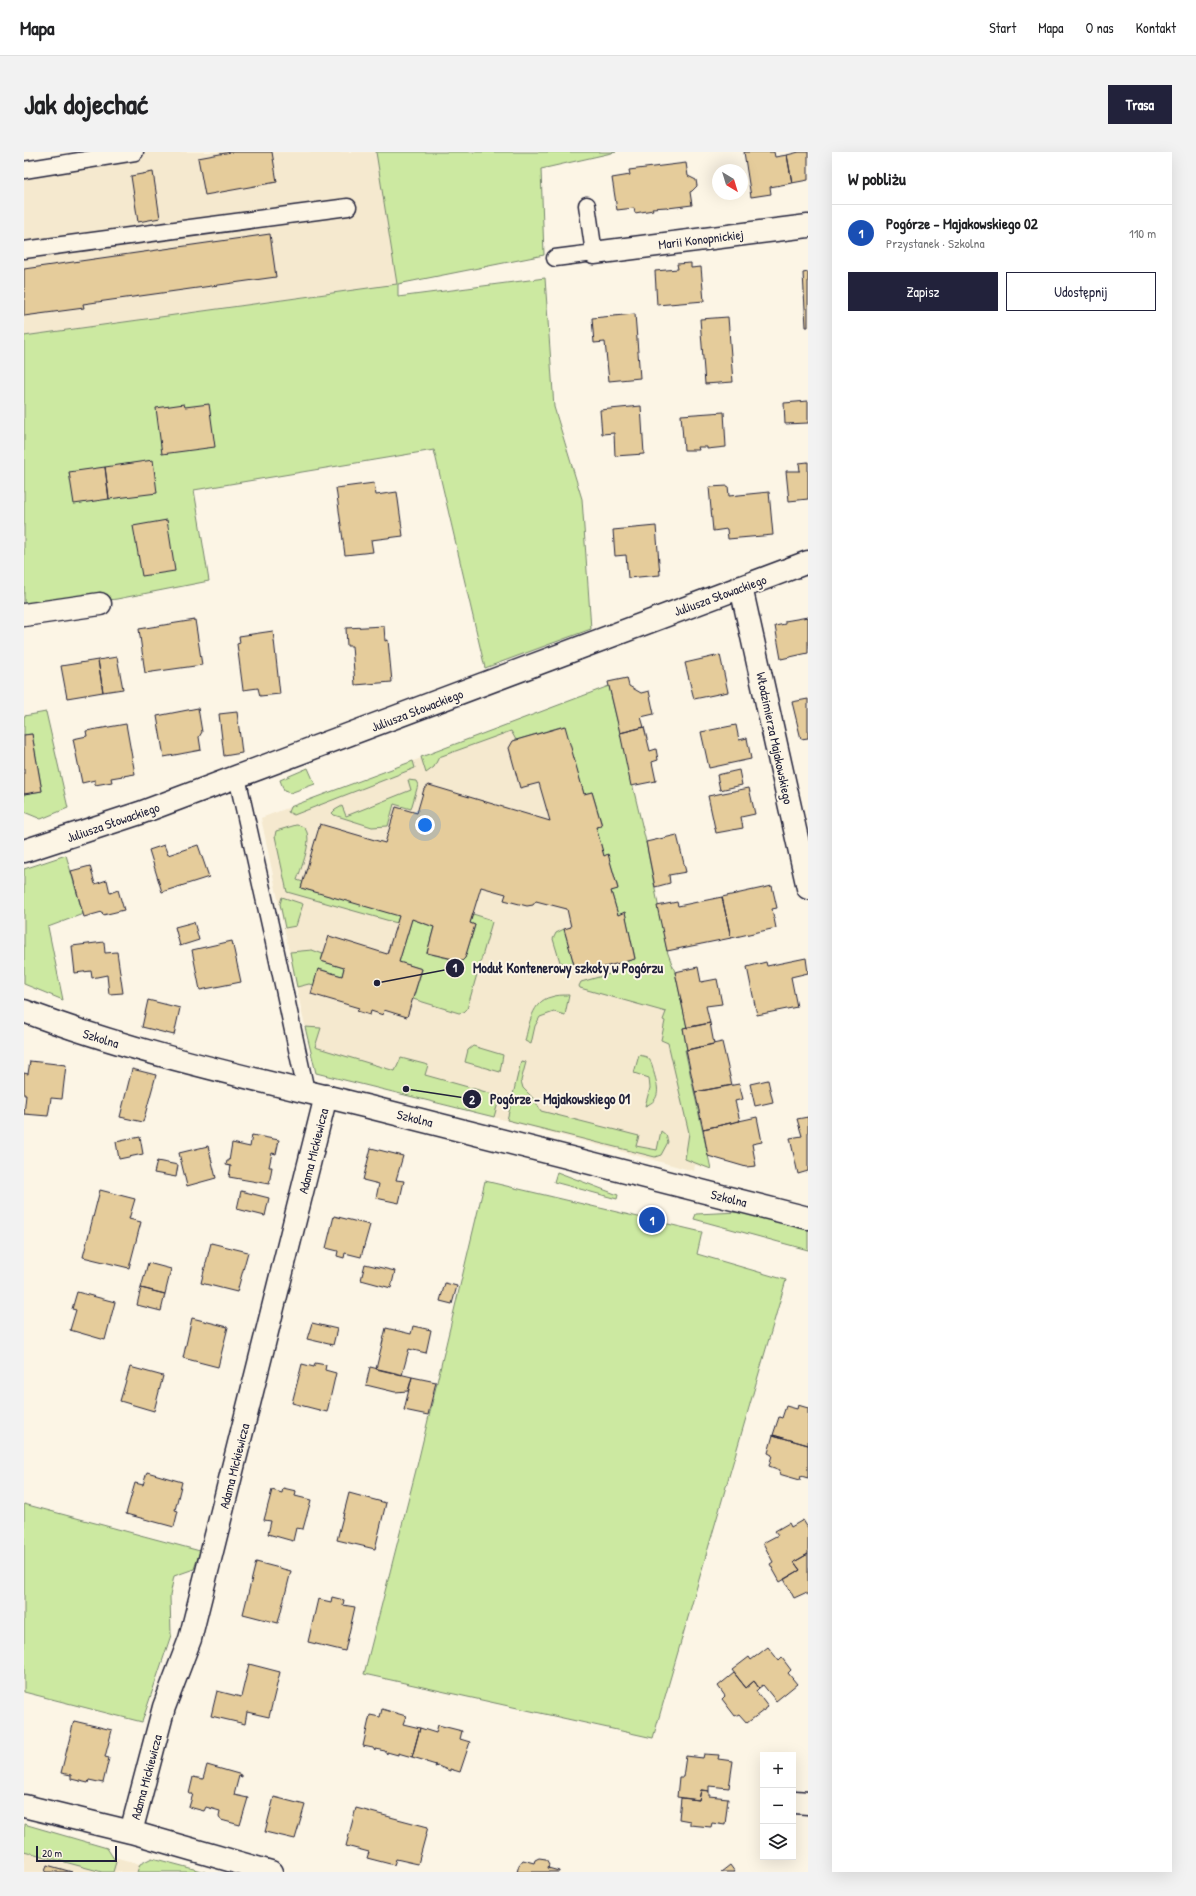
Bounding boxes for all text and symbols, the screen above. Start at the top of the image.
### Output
text: Mapa [20,15,54,41]
text: Start [989,18,1016,37]
text: Mapa [1038,18,1064,37]
text: O nas [1086,18,1114,37]
text: Kontakt [1136,18,1176,37]
text: Jak dojechać [24,85,148,123]
button: Trasa [1108,85,1172,124]
north arrow [712,164,748,200]
text: W pobliżu [848,167,906,190]
text: Pogórze - Majakowskiego 02 [886,213,1038,234]
text: 1 [859,224,863,242]
text: 110 m [1129,224,1156,242]
street label: Marii Konopnickiej [657,225,745,253]
text: Przystanek · Szkolna [886,234,985,252]
button: Zapisz [848,272,998,311]
button: Udostępnij [1006,272,1156,311]
street label: Juliusza Słowackiego [671,570,769,620]
street label: Włodzimierza Majakowskiego [752,670,798,806]
street label: Juliusza Słowackiego [368,684,466,736]
street label: Juliusza Słowackiego [64,798,162,846]
your location [415,815,435,835]
callout: Moduł Kontenerowy szkoły w Pogórzu [445,955,671,981]
text: Moduł Kontenerowy szkoły w Pogórzu [473,958,663,979]
text: 1 [453,959,458,976]
street label: Szkolna [81,1024,121,1052]
callout: Pogórze - Majakowskiego 01 [462,1086,638,1112]
text: Pogórze - Majakowskiego 01 [490,1089,630,1110]
text: 2 [469,1091,475,1108]
street label: Szkolna [395,1105,435,1131]
street label: Adama Mickiewicza [294,1106,332,1196]
street label: Szkolna [709,1185,749,1211]
pin: 1 [639,1205,665,1235]
street label: Adama Mickiewicza [215,1421,253,1511]
street label: Adama Mickiewicza [126,1733,166,1821]
map controls [760,1752,796,1860]
button: + [760,1752,796,1788]
button: − [760,1788,796,1824]
button: layers [760,1824,796,1860]
scale bar [36,1844,117,1863]
text: 20 m [42,1846,62,1860]

